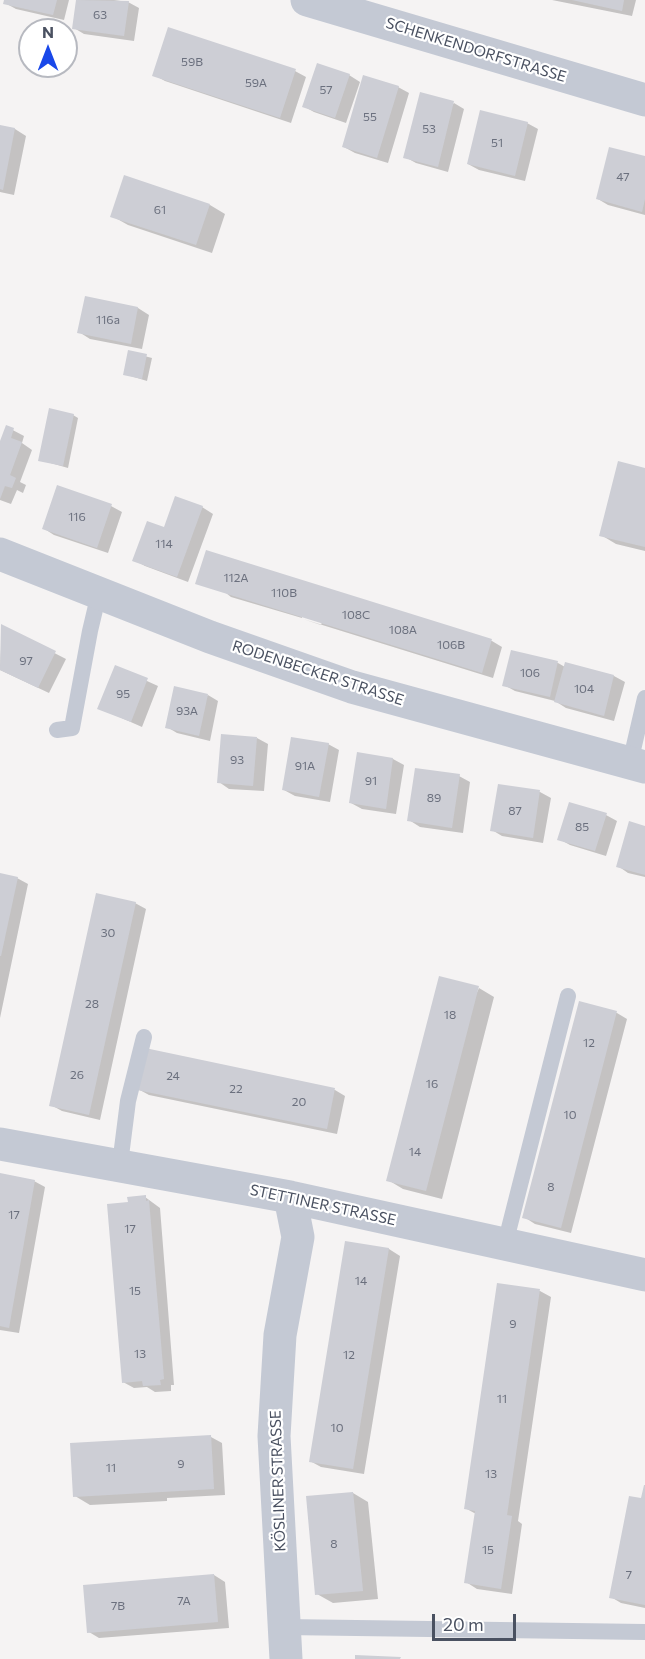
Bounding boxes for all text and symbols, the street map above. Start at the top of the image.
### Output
house number: 63 [93,8,107,22]
street label: SCHENKENDORFSTRASSE [384,14,568,86]
north arrow [18,18,78,78]
text: N [42,22,54,41]
house number: 59B [181,55,203,69]
house number: 59A [245,76,267,90]
house number: 57 [319,83,333,97]
house number: 55 [363,110,377,124]
house number: 53 [422,122,436,136]
house number: 51 [491,136,503,150]
house number: 47 [616,170,630,184]
house number: 61 [154,203,166,217]
house number: 116a [96,313,120,327]
house number: 116 [68,510,86,524]
house number: 114 [155,537,173,551]
house number: 112A [223,571,249,585]
house number: 110B [271,586,297,600]
house number: 108C [342,608,370,622]
house number: 108A [389,623,417,637]
street label: RODENBECKER STRASSE [230,637,406,709]
house number: 106B [437,638,465,652]
house number: 97 [19,654,33,668]
house number: 106 [520,666,540,680]
house number: 104 [574,682,594,696]
house number: 95 [116,687,130,701]
house number: 93A [176,704,198,718]
house number: 93 [230,753,244,767]
house number: 91A [295,759,315,773]
house number: 91 [365,774,377,788]
house number: 89 [427,791,441,805]
house number: 87 [508,804,522,818]
house number: 85 [575,820,589,834]
house number: 30 [101,926,115,940]
house number: 28 [85,997,99,1011]
house number: 18 [444,1008,456,1022]
house number: 12 [583,1036,595,1050]
house number: 26 [70,1068,84,1082]
house number: 24 [166,1069,180,1083]
house number: 16 [426,1077,438,1091]
house number: 22 [229,1082,243,1096]
house number: 20 [292,1095,306,1109]
house number: 10 [564,1108,576,1122]
house number: 14 [409,1145,421,1159]
house number: 8 [547,1180,555,1194]
street label: STETTINER STRASSE [248,1181,398,1229]
house number: 17 [8,1208,20,1222]
house number: 17 [124,1222,136,1236]
house number: 14 [355,1274,367,1288]
house number: 15 [129,1284,141,1298]
house number: 9 [509,1317,517,1331]
house number: 13 [134,1347,146,1361]
house number: 12 [343,1348,355,1362]
house number: 11 [497,1392,507,1406]
street label: KÖSLINER STRASSE [267,1410,289,1552]
house number: 10 [331,1421,343,1435]
house number: 9 [177,1457,185,1471]
house number: 11 [106,1461,116,1475]
house number: 13 [485,1467,497,1481]
house number: 8 [330,1537,338,1551]
house number: 15 [482,1543,494,1557]
house number: 7 [626,1568,632,1582]
house number: 7A [177,1594,191,1608]
house number: 7B [111,1599,125,1613]
scale bar [435,1602,519,1640]
text: 20 m [443,1613,484,1635]

